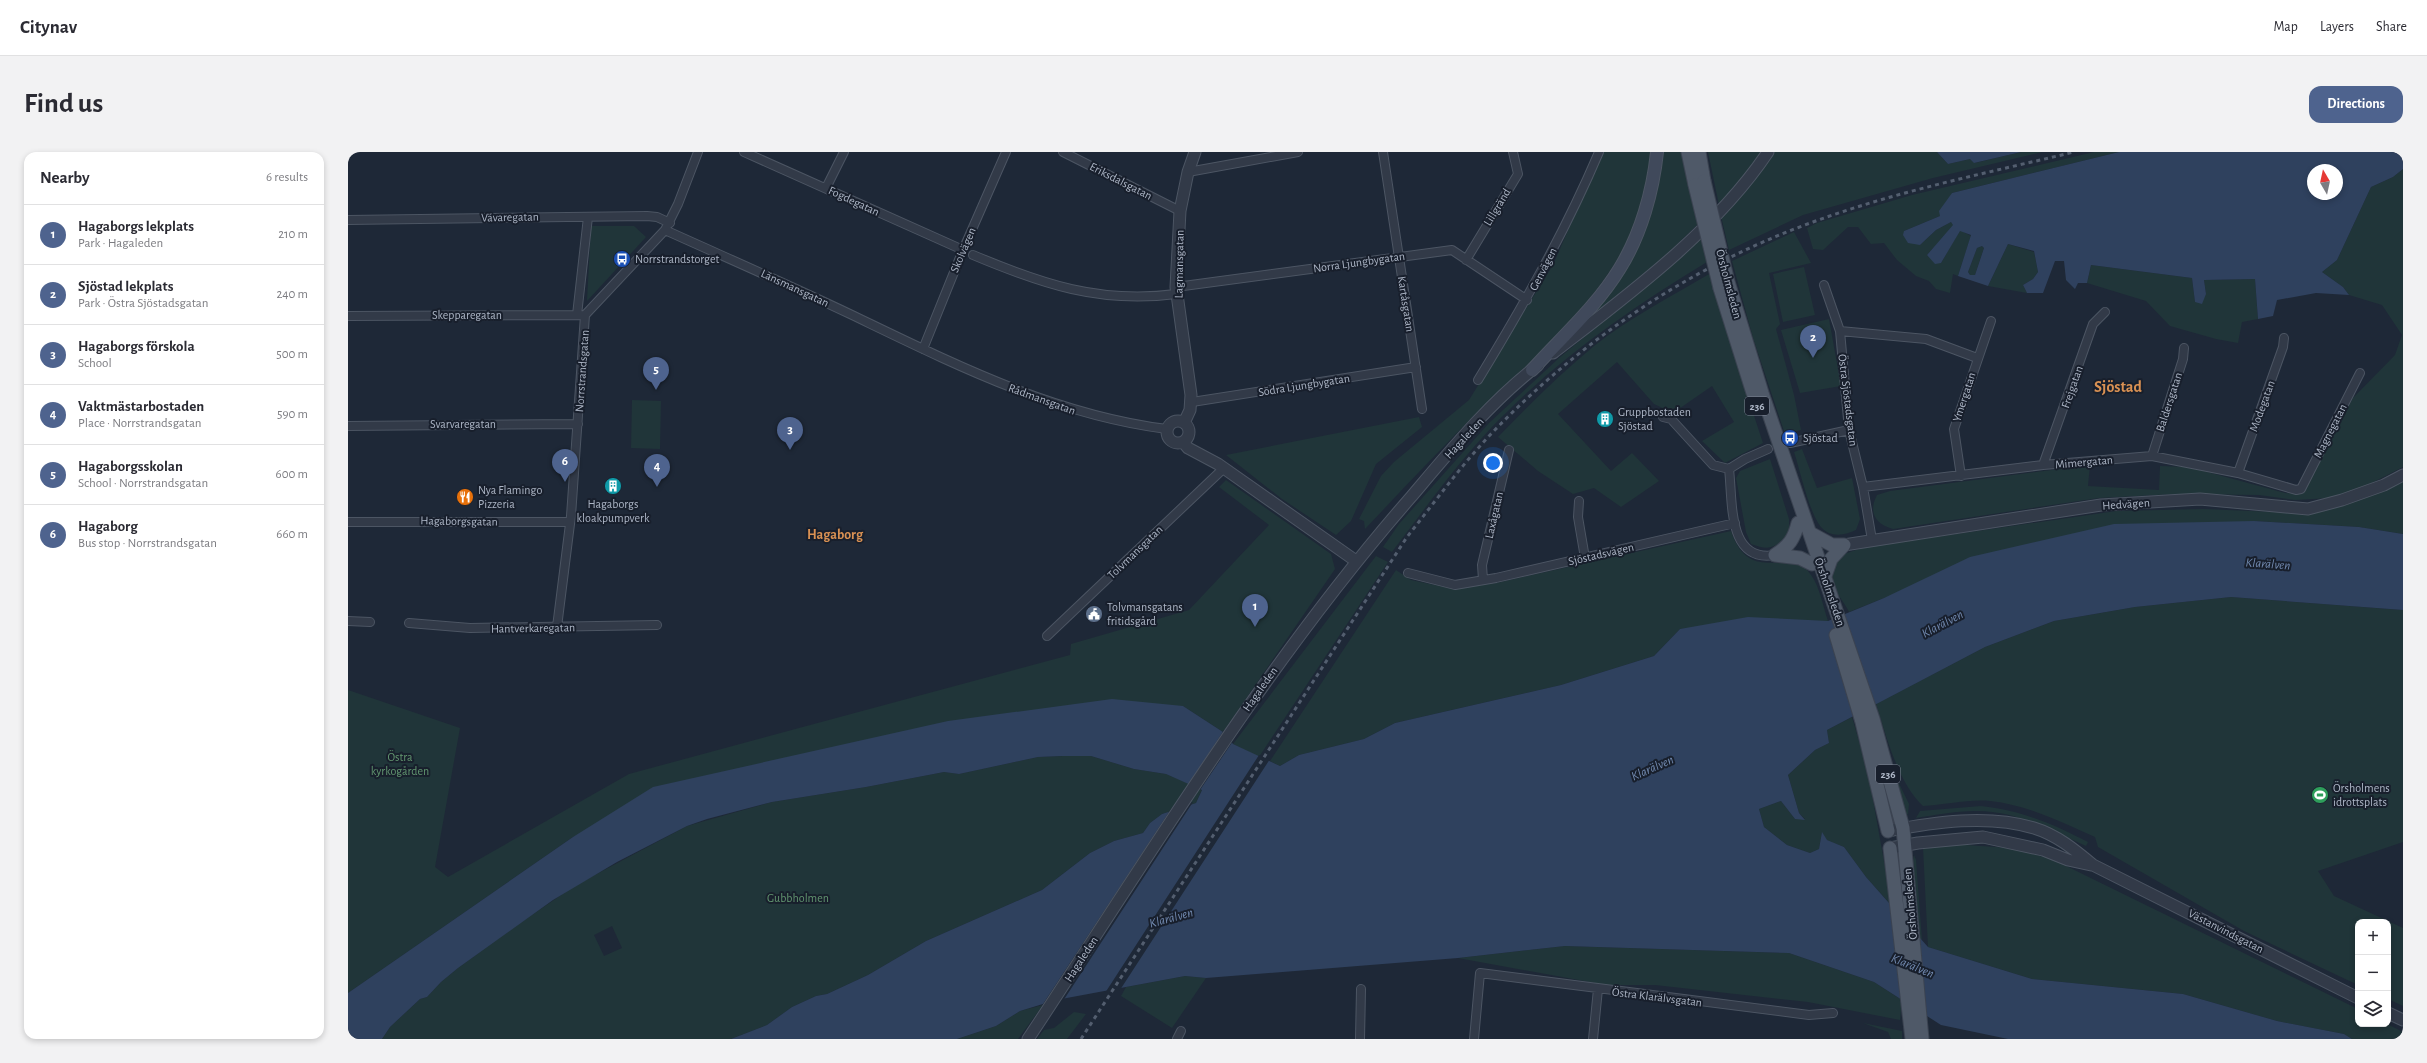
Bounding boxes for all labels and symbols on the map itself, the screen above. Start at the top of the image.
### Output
street label: Eriksdalsgatan [1088,160,1154,202]
north arrow [2307,164,2343,200]
street label: Fogdegatan [827,184,881,218]
street label: Lillgränd [1481,186,1513,228]
street label: Vävaregatan [481,210,539,224]
street label: Skolvägen [948,226,978,274]
street label: Lagmansgatan [1172,230,1186,298]
street label: Genvägen [1527,246,1559,292]
street label: Örsholmsleden [1714,248,1745,320]
bus stop icon: Norrstrandstorget [612,249,632,269]
street label: Norra Ljungbygatan [1312,250,1406,275]
place label: Norrstrandstorget [635,253,719,265]
street label: Länsmansgatan [759,267,831,309]
street label: Kartåsgatan [1396,275,1416,333]
street label: Skepparegatan [432,309,502,321]
pin: 2 [1800,325,1826,358]
street label: Norrstrandsgatan [573,329,591,413]
street label: Östra Sjöstadsgatan [1835,353,1861,447]
pin: 5 [643,357,669,390]
street label: Frejgatan [2059,364,2086,410]
street label: Ymergatan [1950,371,1978,423]
street label: Baldersgatan [2154,371,2184,433]
street label: Södra Ljungbygatan [1257,372,1351,399]
district label: Sjöstad [2094,379,2143,396]
street label: Modegatan [2247,379,2277,433]
street label: Rådmansgatan [1007,381,1077,417]
road number: 236 [1745,397,1769,415]
street label: Magnegatan [2311,402,2349,460]
place label: Gruppbostaden Sjöstad [1618,406,1691,433]
building icon: Gruppbostaden Sjöstad [1595,409,1615,429]
street label: Hagaleden [1442,415,1486,461]
pin: 3 [777,417,803,450]
street label: Svarvaregatan [430,418,496,430]
bus stop icon: Sjöstad [1780,428,1800,448]
place label: Sjöstad [1803,432,1838,445]
pin: 6 [552,449,578,482]
your location [1483,453,1503,473]
street label: Mimergatan [2055,453,2113,471]
pin: 4 [644,454,670,487]
building icon: Hagaborgs kloakpumpverk [603,476,623,496]
place label: Nya Flamingo Pizzeria [478,484,542,510]
restaurant icon: Nya Flamingo Pizzeria [455,487,475,507]
street label: Laxågatan [1483,490,1505,540]
street label: Hedvägen [2102,496,2150,512]
place label: Hagaborgs kloakpumpverk [577,498,650,524]
street label: Hagaborgsgatan [420,514,498,528]
street label: Tolvmansgatan [1105,523,1165,581]
district label: Hagaborg [807,528,864,542]
street label: Sjöstadsvägen [1567,541,1635,568]
street label: Örsholmsleden [1813,556,1848,628]
water label: Klarälven [2245,556,2291,573]
pin: 1 [1242,594,1268,627]
place label: Tolvmansgatans fritidsgård [1107,601,1183,627]
public building icon: Tolvmansgatans fritidsgård [1084,604,1104,624]
water label: Klarälven [1920,608,1966,641]
street label: Hantverkaregatan [491,621,575,635]
street label: Hagaleden [1240,665,1280,713]
park label: Östra kyrkogården [371,750,429,778]
water label: Klarälven [1629,753,1676,783]
road number: 236 [1876,765,1900,783]
place label: Örsholmens idrottsplats [2333,781,2390,808]
sports icon: Örsholmens idrottsplats [2310,785,2330,805]
street label: Örsholmsleden [1900,868,1919,940]
park label: Gubbholmen [767,892,829,904]
water label: Klarälven [1148,906,1195,931]
street label: Västanvindsgatan [2186,907,2266,955]
street label: Hagaleden [1062,934,1100,984]
water label: Klarälven [1889,952,1936,981]
street label: Östra Klarälvsgatan [1611,985,1703,1008]

